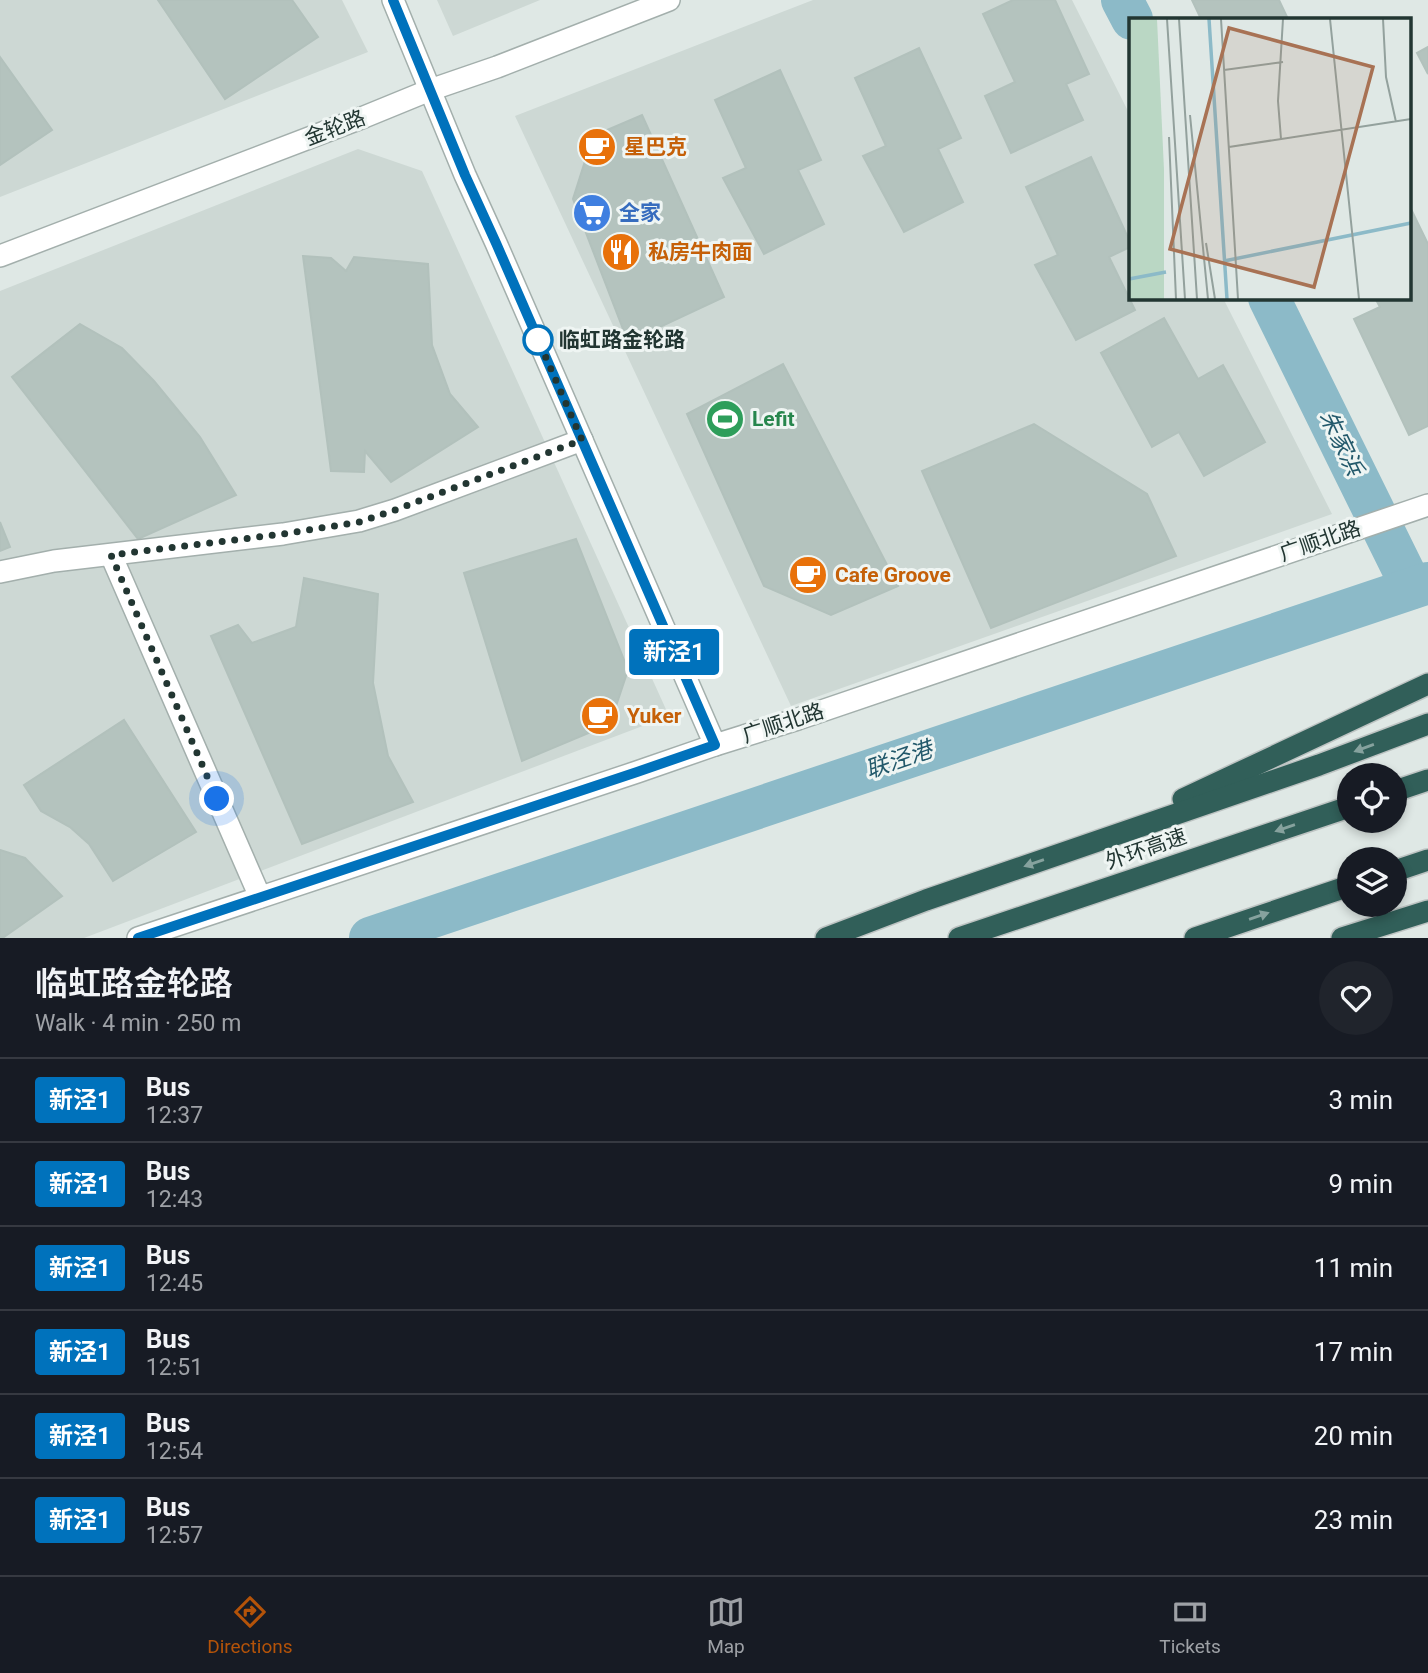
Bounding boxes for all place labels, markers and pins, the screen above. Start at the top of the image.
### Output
cafe icon: 星巴克 [576,126,618,168]
place label: 星巴克 [624,135,687,159]
supermarket icon: 全家 [571,192,613,234]
place label: 全家 [619,201,661,225]
restaurant icon: 私房牛肉面 [600,231,642,273]
place label: 私房牛肉面 [648,240,753,264]
marker: 临虹路金轮路 [523,325,553,355]
place label: 临虹路金轮路 [559,328,685,352]
sports icon: Lefit [704,398,746,440]
place label: Lefit [752,407,795,431]
cafe icon: Cafe Groove [787,554,829,596]
place label: Cafe Groove [835,563,951,587]
cafe icon: Yuker [579,695,621,737]
place label: Yuker [627,704,682,728]

